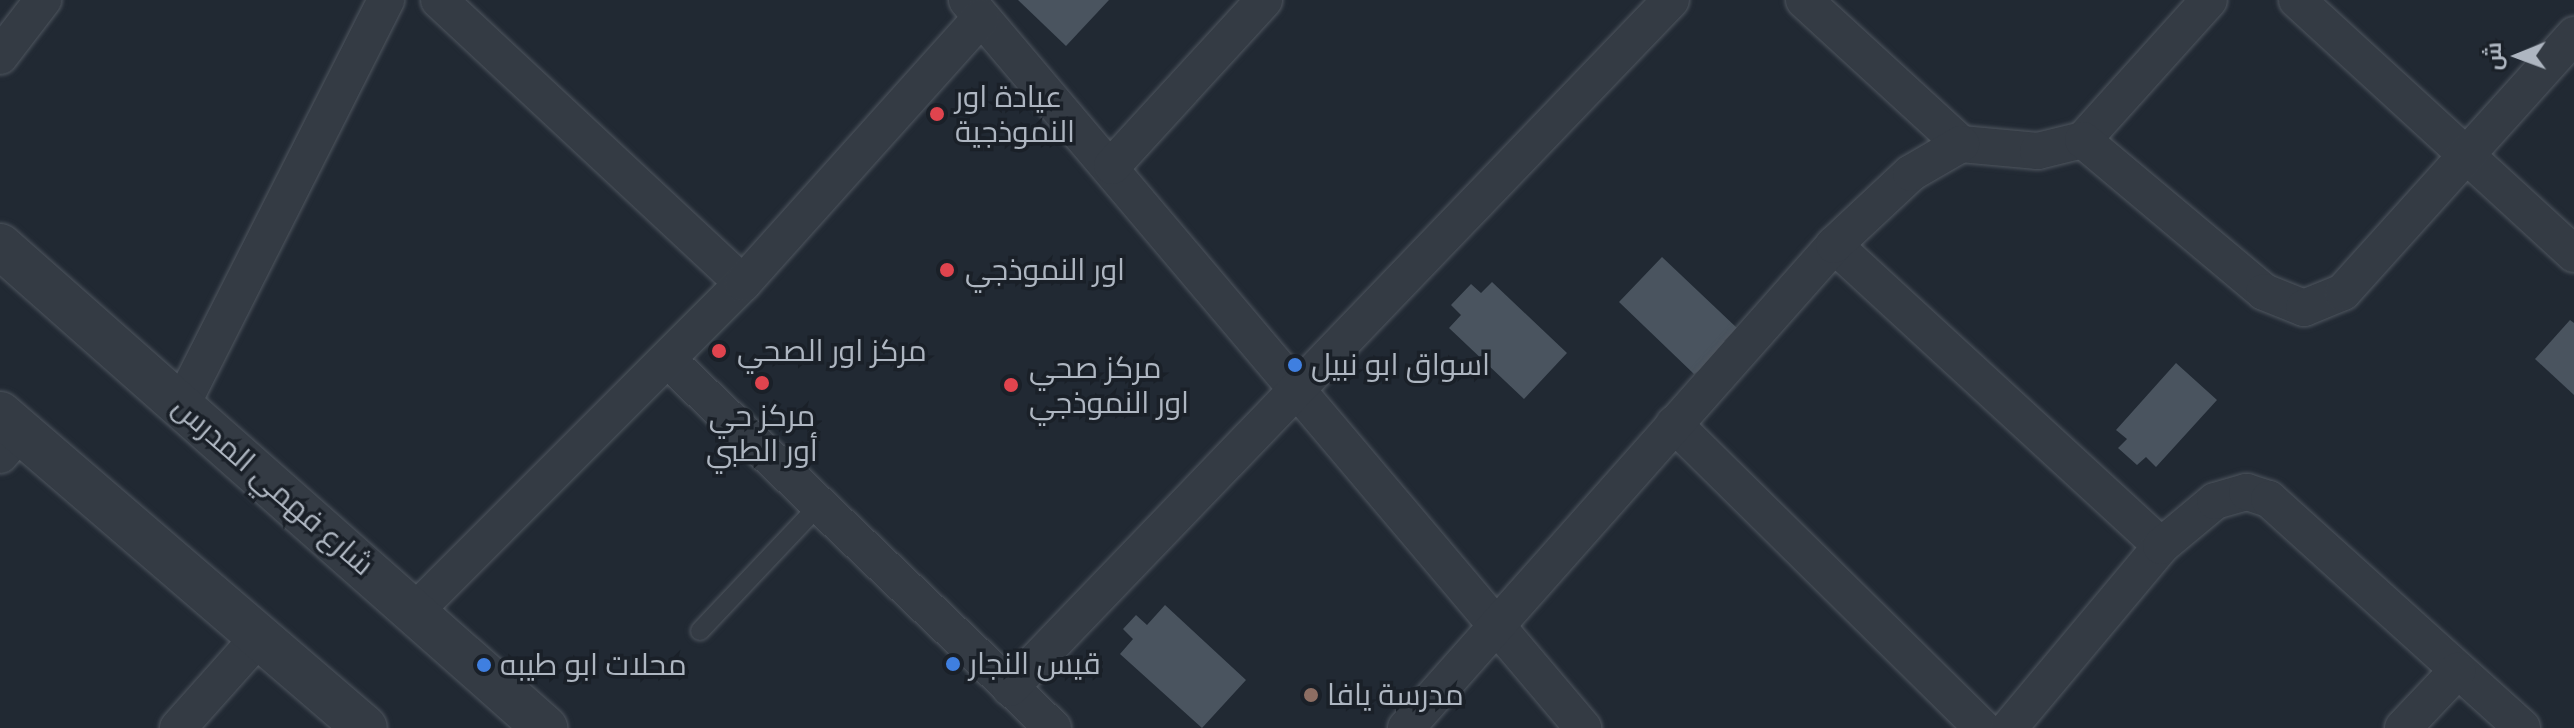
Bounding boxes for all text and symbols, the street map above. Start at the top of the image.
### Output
north arrow [2478,16,2558,96]
text: ش [2480,42,2507,71]
place label: عيادة اور النموذجية [955,79,1075,150]
marker: عيادة اور النموذجية [926,103,948,125]
place label: اور النموذجي [965,252,1125,288]
marker: اور النموذجي [936,259,958,281]
place label: مركز اور الصحي [737,333,927,369]
marker: مركز اور الصحي [708,340,730,362]
place label: اسواق ابو نبيل [1311,347,1490,383]
place label: مركز صحي اور النموذجي [1029,350,1189,420]
marker: اسواق ابو نبيل [1286,356,1304,374]
marker: مركز حي أور الطبي [751,372,773,394]
marker: مركز صحي اور النموذجي [1000,374,1022,396]
street label: شارع فهمي المدرس [165,389,381,583]
place label: مركز حي أور الطبي [706,398,818,468]
place label: قيس النجار [969,646,1101,682]
place label: محلات ابو طيبه [500,647,687,683]
marker: قيس النجار [944,655,962,673]
marker: محلات ابو طيبه [475,656,493,674]
place label: مدرسة يافا [1327,677,1464,713]
marker: مدرسة يافا [1302,686,1320,704]

